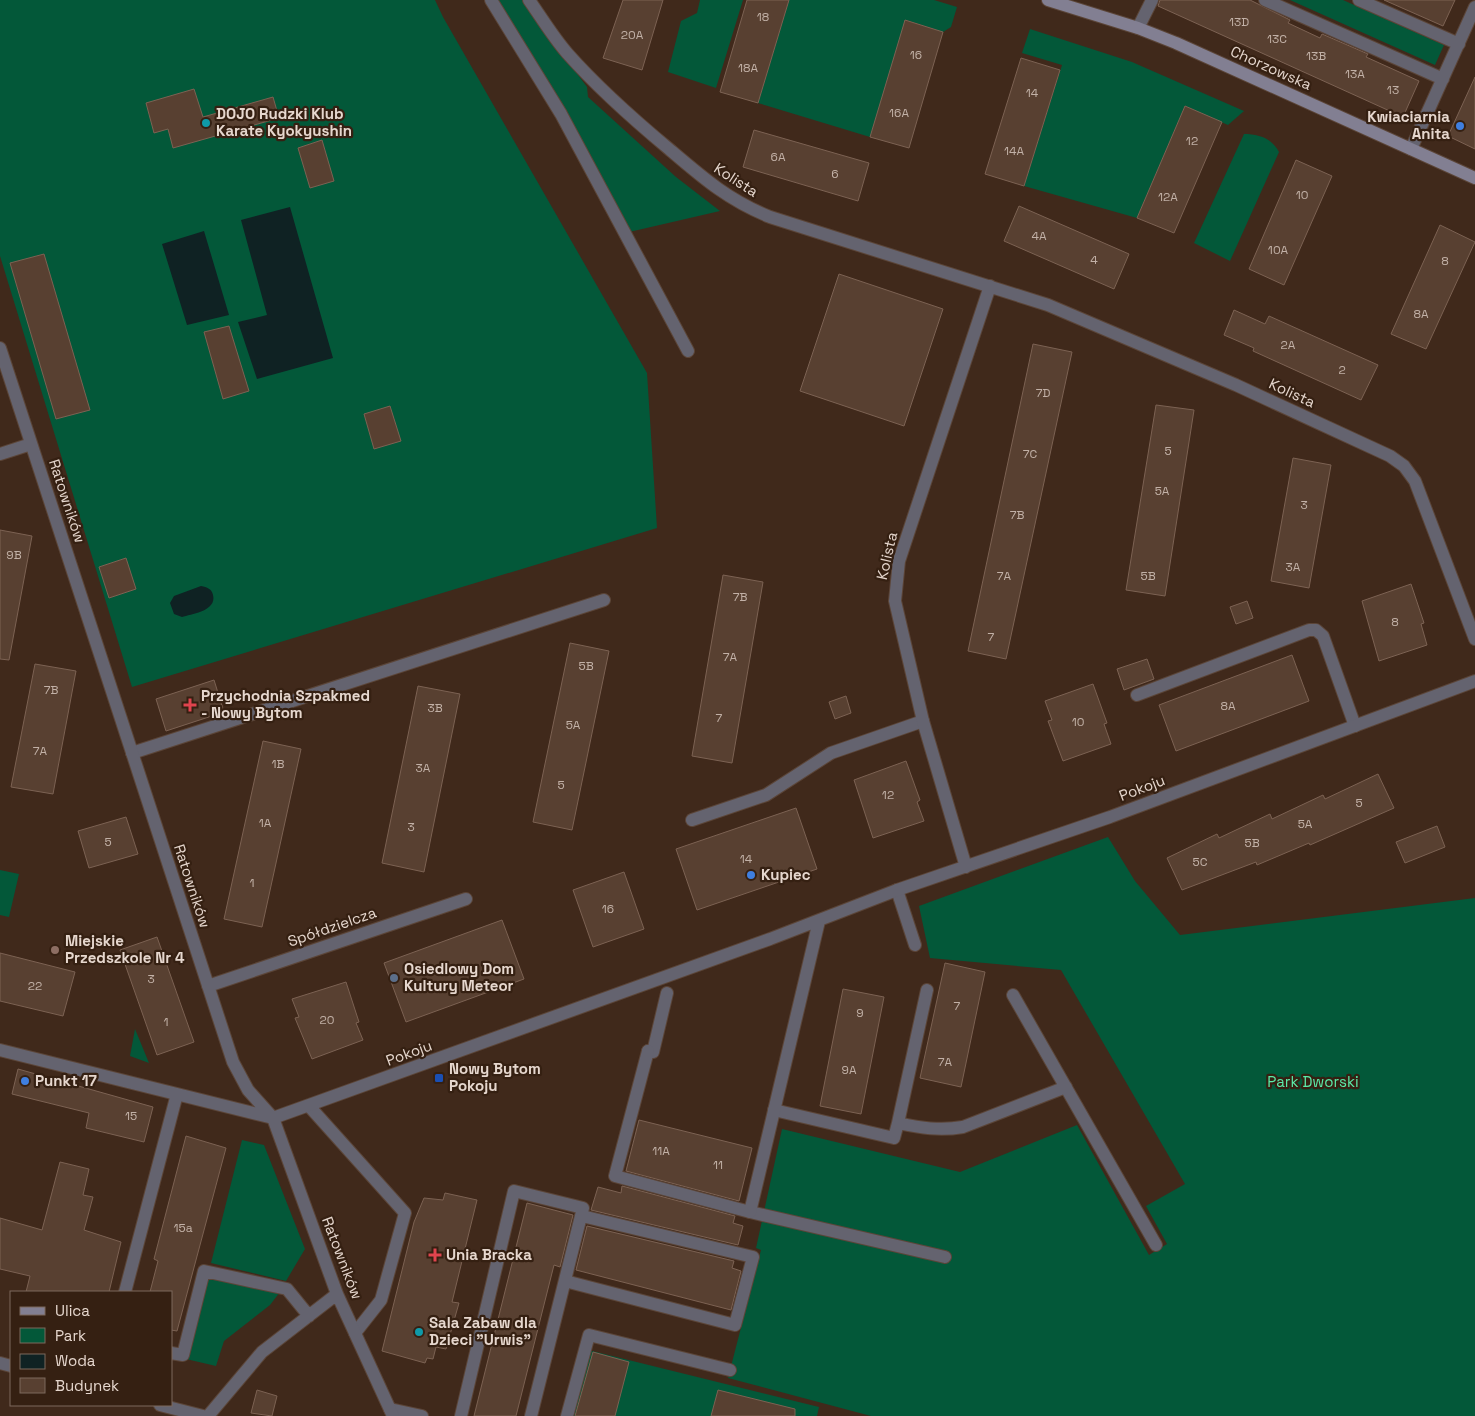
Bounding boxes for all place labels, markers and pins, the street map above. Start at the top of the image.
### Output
place label: DOJO Rudzki Klub Karate Kyokyushin [216,104,352,140]
place label: Kwiaciarnia Anita [1367,107,1450,143]
marker: DOJO Rudzki Klub Karate Kyokyushin [200,117,212,129]
marker: Kwiaciarnia Anita [1454,120,1466,132]
place label: Przychodnia Szpakmed - Nowy Bytom [201,686,370,722]
marker: Przychodnia Szpakmed - Nowy Bytom [183,698,197,712]
place label: Kupiec [761,865,811,884]
marker: Kupiec [745,869,757,881]
place label: Miejskie Przedszkole Nr 4 [65,931,185,967]
marker: Miejskie Przedszkole Nr 4 [49,944,61,956]
place label: Osiedlowy Dom Kultury Meteor [404,959,514,995]
marker: Osiedlowy Dom Kultury Meteor [388,972,400,984]
place label: Nowy Bytom Pokoju [449,1059,541,1095]
place label: Punkt 17 [35,1071,97,1090]
marker: Nowy Bytom Pokoju [433,1072,445,1084]
marker: Punkt 17 [19,1075,31,1087]
place label: Unia Bracka [446,1245,532,1264]
marker: Unia Bracka [428,1248,442,1262]
place label: Sala Zabaw dla Dzieci "Urwis" [429,1313,537,1349]
marker: Sala Zabaw dla Dzieci "Urwis" [413,1326,425,1338]

